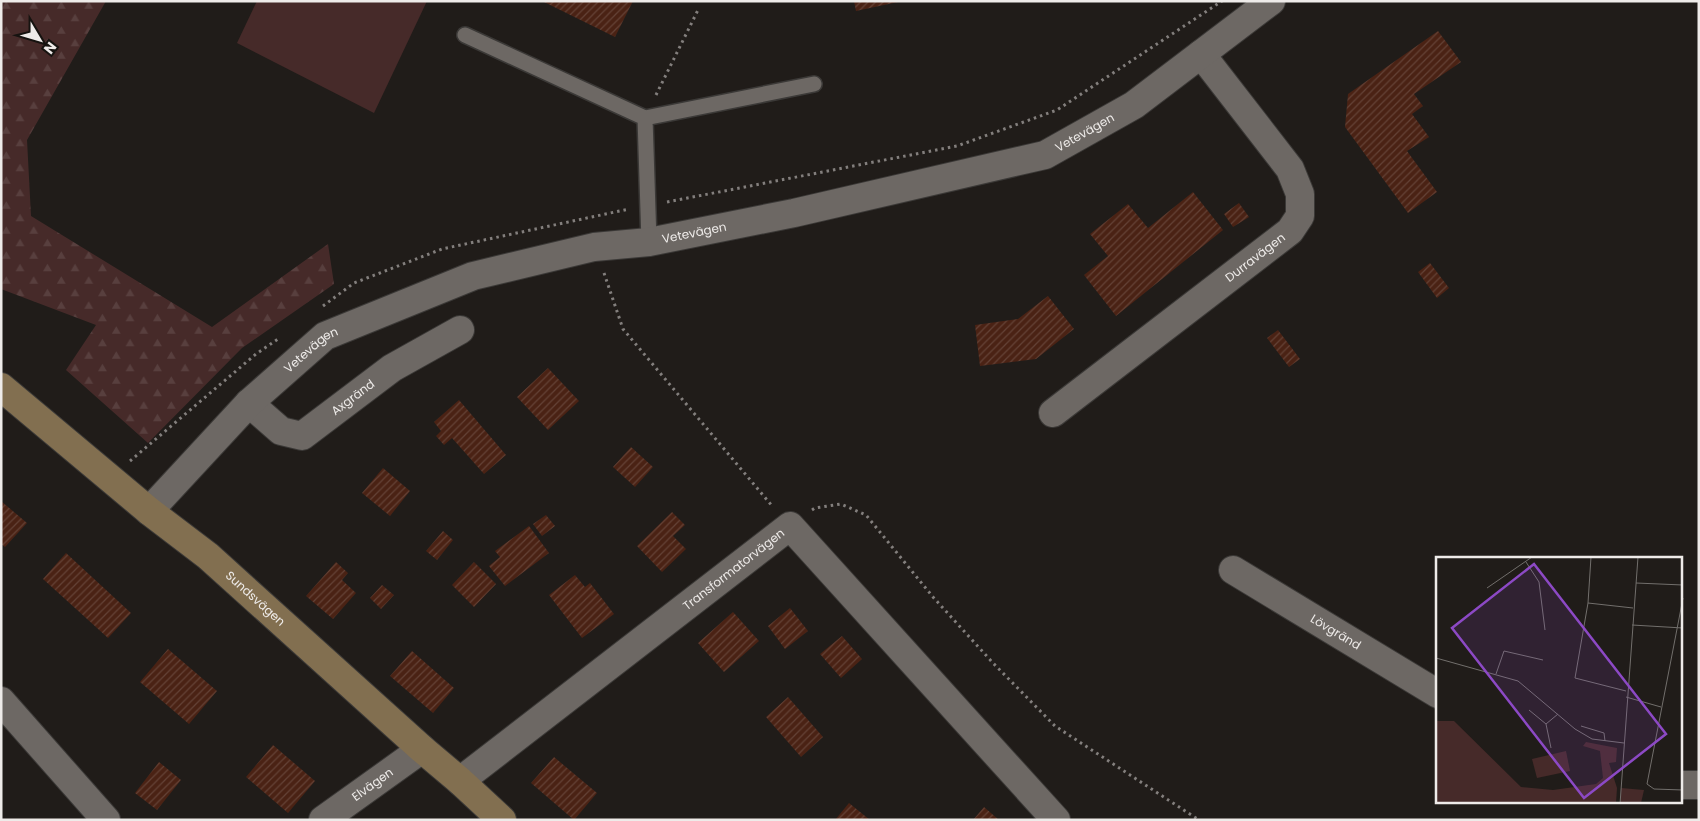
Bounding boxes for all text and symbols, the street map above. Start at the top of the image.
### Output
north arrow [15,15,65,65]
text: N [39,38,61,58]
street label: Vetevägen [1052,109,1117,156]
street label: Vetevägen [660,218,728,247]
street label: Durravägen [1221,229,1288,286]
street label: Vetevägen [280,323,340,377]
street label: Axgränd [327,375,378,419]
street label: Transformatorvägen [679,524,788,614]
inset map [1436,557,1682,804]
street label: Sundsvägen [222,567,289,630]
street label: Lövgränd [1308,610,1364,653]
street label: Elvägen [348,763,396,805]

